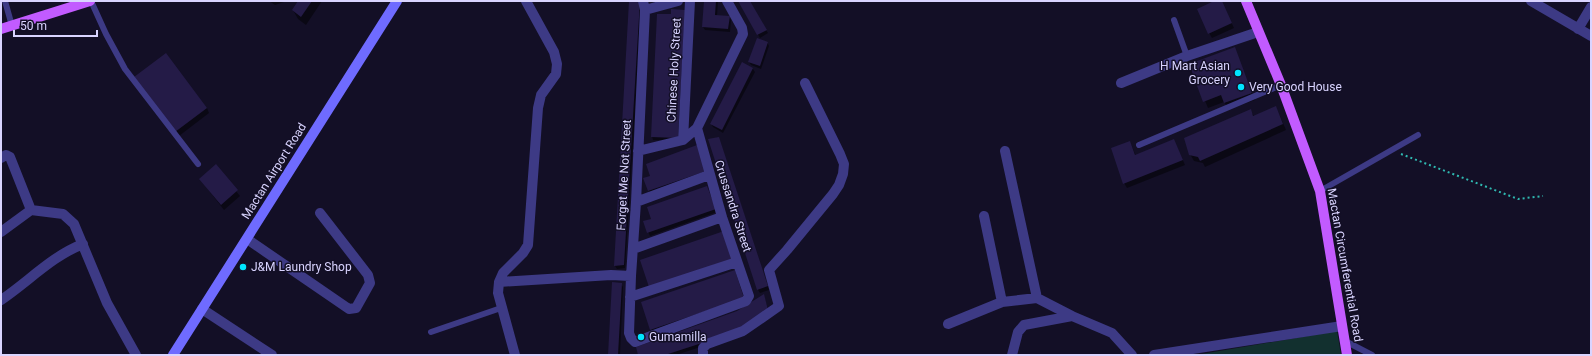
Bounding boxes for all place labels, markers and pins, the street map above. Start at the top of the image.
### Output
place label: H Mart Asian Grocery [1160,59,1230,87]
marker: H Mart Asian Grocery [1233,68,1243,78]
place label: Very Good House [1249,80,1342,94]
marker: Very Good House [1236,82,1246,92]
place label: J&M Laundry Shop [251,260,352,274]
marker: J&M Laundry Shop [238,262,248,272]
place label: Gumamilla [649,330,707,344]
marker: Gumamilla [636,332,646,342]

